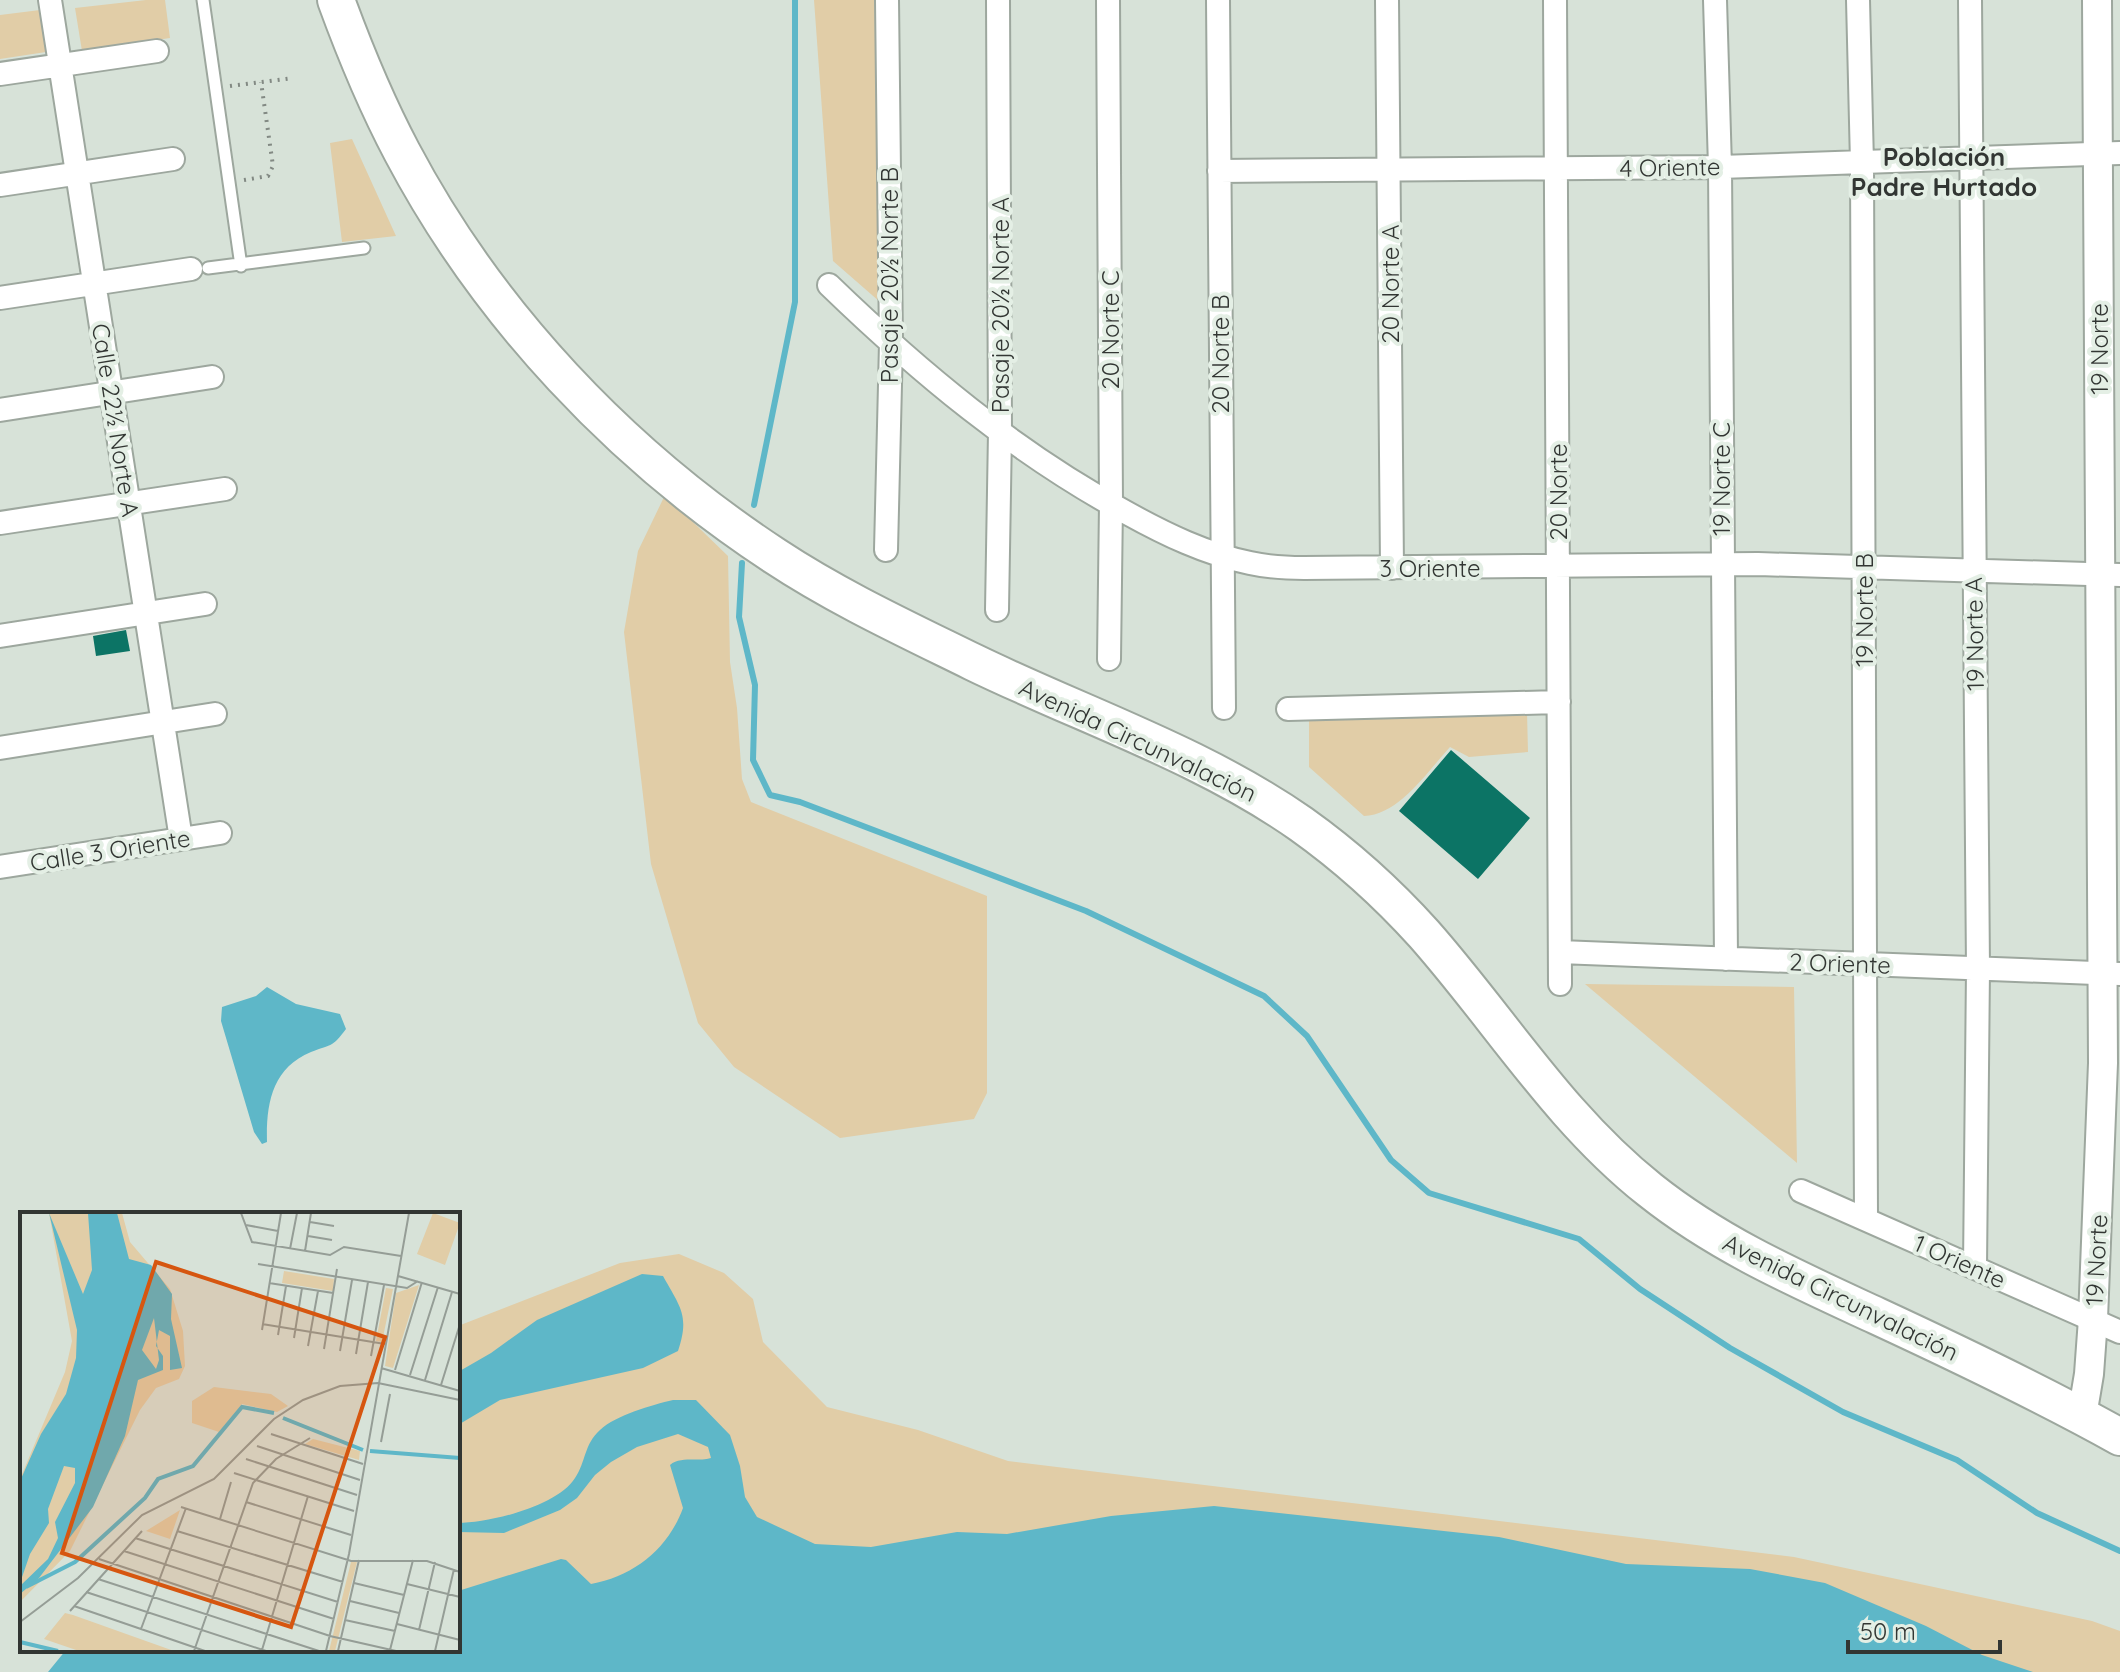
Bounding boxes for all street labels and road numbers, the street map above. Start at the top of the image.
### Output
street label: 4 Oriente [1619,151,1721,183]
street label: Pasaje 20½ Norte B [874,167,904,383]
street label: Pasaje 20½ Norte A [985,197,1015,413]
street label: 20 Norte A [1375,225,1405,344]
street label: 20 Norte C [1095,270,1125,390]
street label: 20 Norte B [1205,294,1235,414]
street label: 19 Norte [2084,303,2114,395]
street label: Calle 22½ Norte A [86,321,146,519]
street label: 19 Norte C [1706,422,1736,536]
street label: 20 Norte [1543,444,1573,540]
street label: 3 Oriente [1380,553,1480,583]
street label: 19 Norte B [1849,553,1879,667]
street label: 19 Norte A [1958,577,1990,691]
street label: Avenida Circunvalación [1015,672,1261,808]
street label: Calle 3 Oriente [28,823,192,877]
street label: 2 Oriente [1789,946,1891,980]
street label: 19 Norte [2079,1213,2113,1307]
street label: Avenida Circunvalación [1718,1227,1964,1367]
street label: 1 Oriente [1909,1228,2011,1294]

